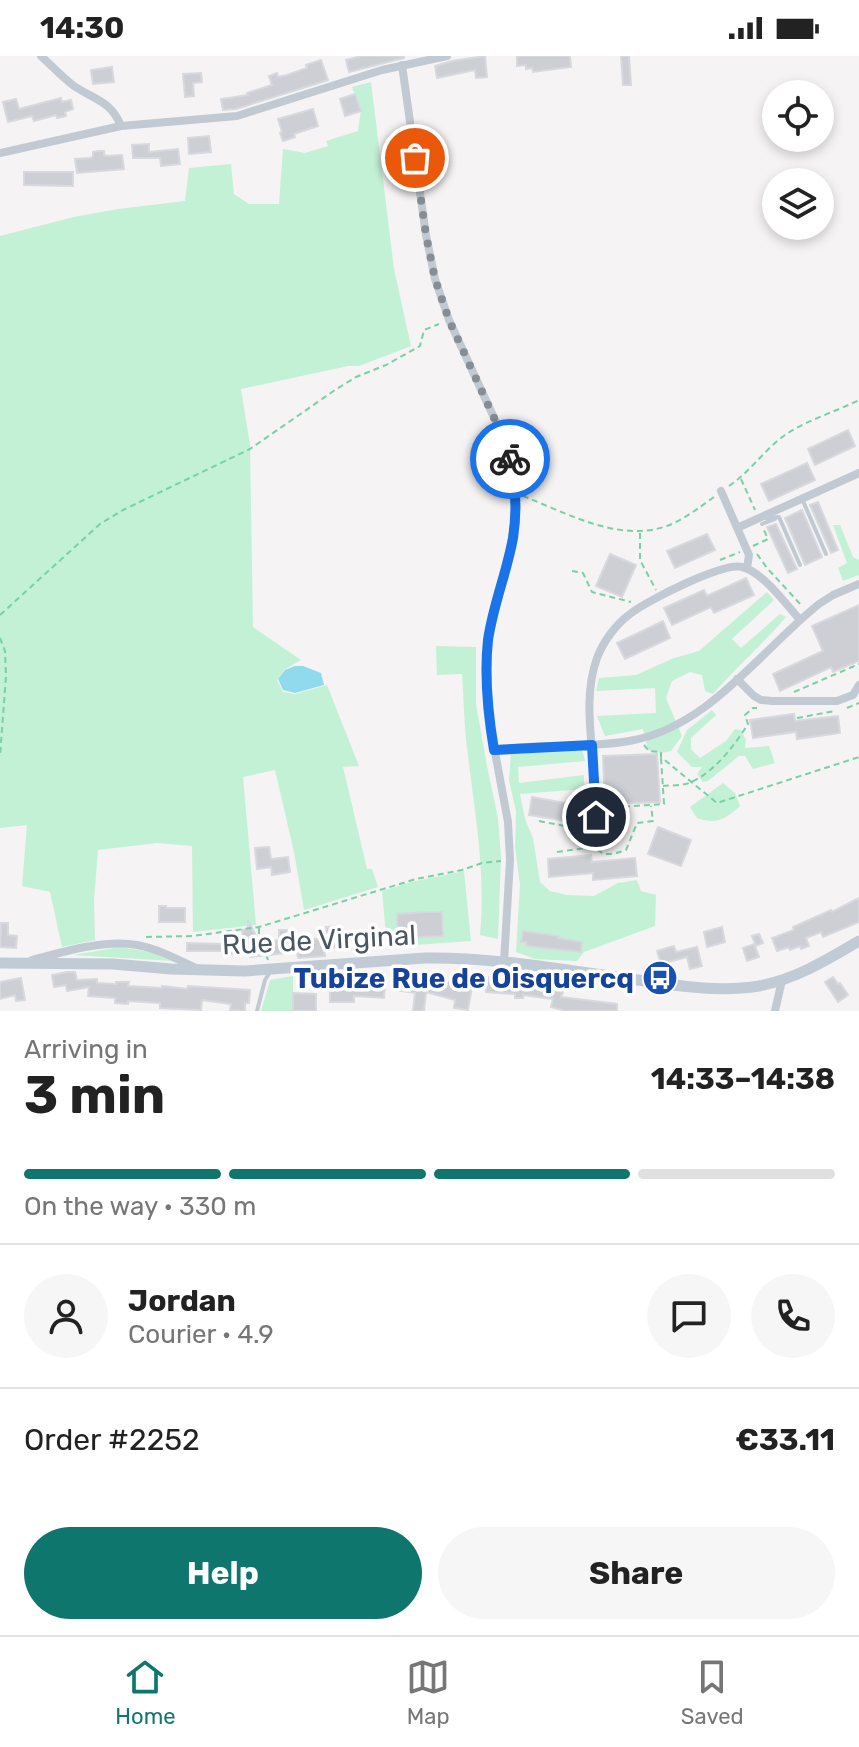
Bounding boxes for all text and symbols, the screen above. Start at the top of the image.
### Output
text: 14:30 [40,10,124,46]
map controls [762,80,834,240]
button: locate [762,80,834,152]
pin [381,124,449,192]
icon: bag [393,136,437,180]
button: layers [762,168,834,240]
courier [470,419,550,499]
icon: bike [488,437,532,481]
pin [562,783,630,851]
icon: home [574,795,618,839]
street label: Rue de Virginal [221,918,417,962]
bus stop icon: Tubize Rue de Oisquercq [641,959,679,997]
place label: Tubize Rue de Oisquercq [294,962,634,995]
text: Arriving in [24,1034,148,1065]
text: 14:33–14:38 [651,1061,835,1097]
text: 3 min [24,1064,165,1126]
text: On the way · 330 m [24,1191,256,1222]
button: person [24,1274,108,1358]
button: chat [647,1274,731,1358]
button: phone [751,1274,835,1358]
text: Jordan [128,1283,236,1319]
text: Courier · 4.9 [128,1319,274,1350]
text: Order #2252 [24,1422,200,1458]
text: €33.11 [736,1422,835,1458]
button: Help [24,1527,422,1619]
button: Share [438,1527,835,1619]
tab: Home [115,1655,176,1730]
tab: Map [406,1655,450,1730]
tab: Saved [681,1655,744,1730]

